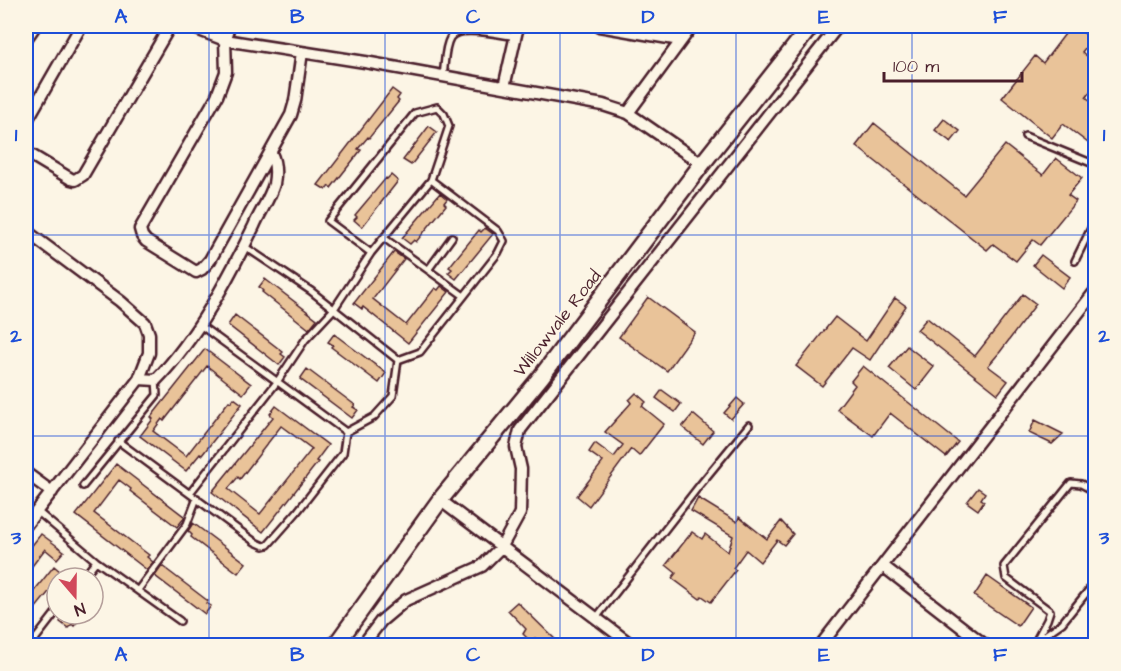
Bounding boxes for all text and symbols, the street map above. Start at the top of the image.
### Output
text: A [115,3,128,31]
text: B [290,3,305,31]
text: C [466,3,481,31]
text: D [642,3,655,31]
text: E [818,3,830,31]
text: F [993,3,1008,31]
scale bar [884,45,1022,83]
text: 100 m [893,54,939,79]
text: 1 [15,121,18,149]
text: 1 [1103,121,1106,149]
street label: Willowvale Road [508,265,607,382]
text: 2 [9,322,22,350]
text: 2 [1097,322,1110,350]
text: 3 [10,524,22,552]
text: 3 [1098,524,1110,552]
north arrow [45,566,105,626]
text: N [71,597,88,621]
text: A [115,641,128,669]
text: B [290,641,305,669]
text: C [466,641,481,669]
text: D [642,641,655,669]
text: E [818,641,830,669]
text: F [993,641,1008,669]

